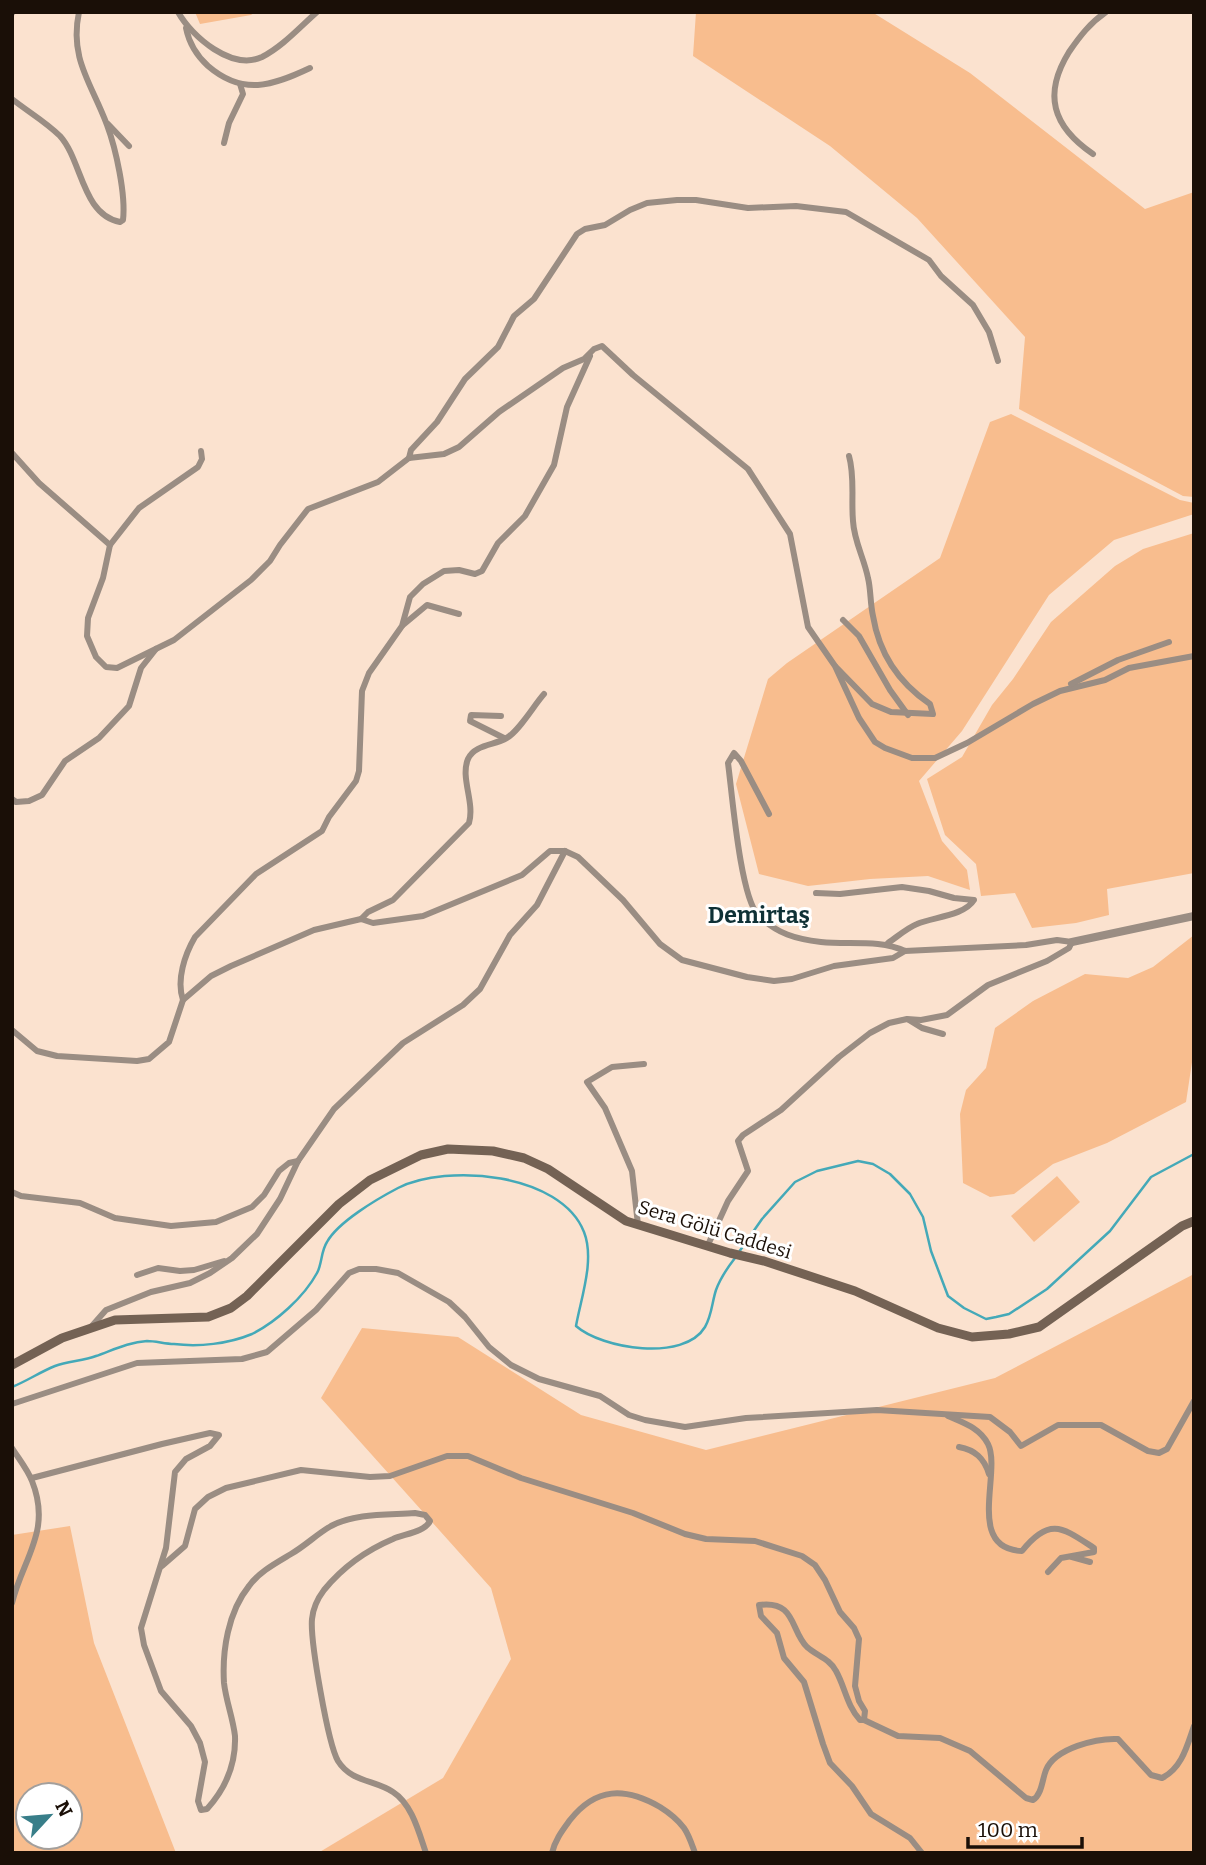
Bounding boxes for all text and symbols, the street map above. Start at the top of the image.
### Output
district label: Demirtaş [708,901,810,929]
street label: Sera Gölü Caddesi [635,1195,795,1264]
north arrow [14,1781,84,1851]
text: N [50,1797,78,1821]
scale bar [968,1806,1082,1850]
text: 100 m [978,1817,1038,1843]

